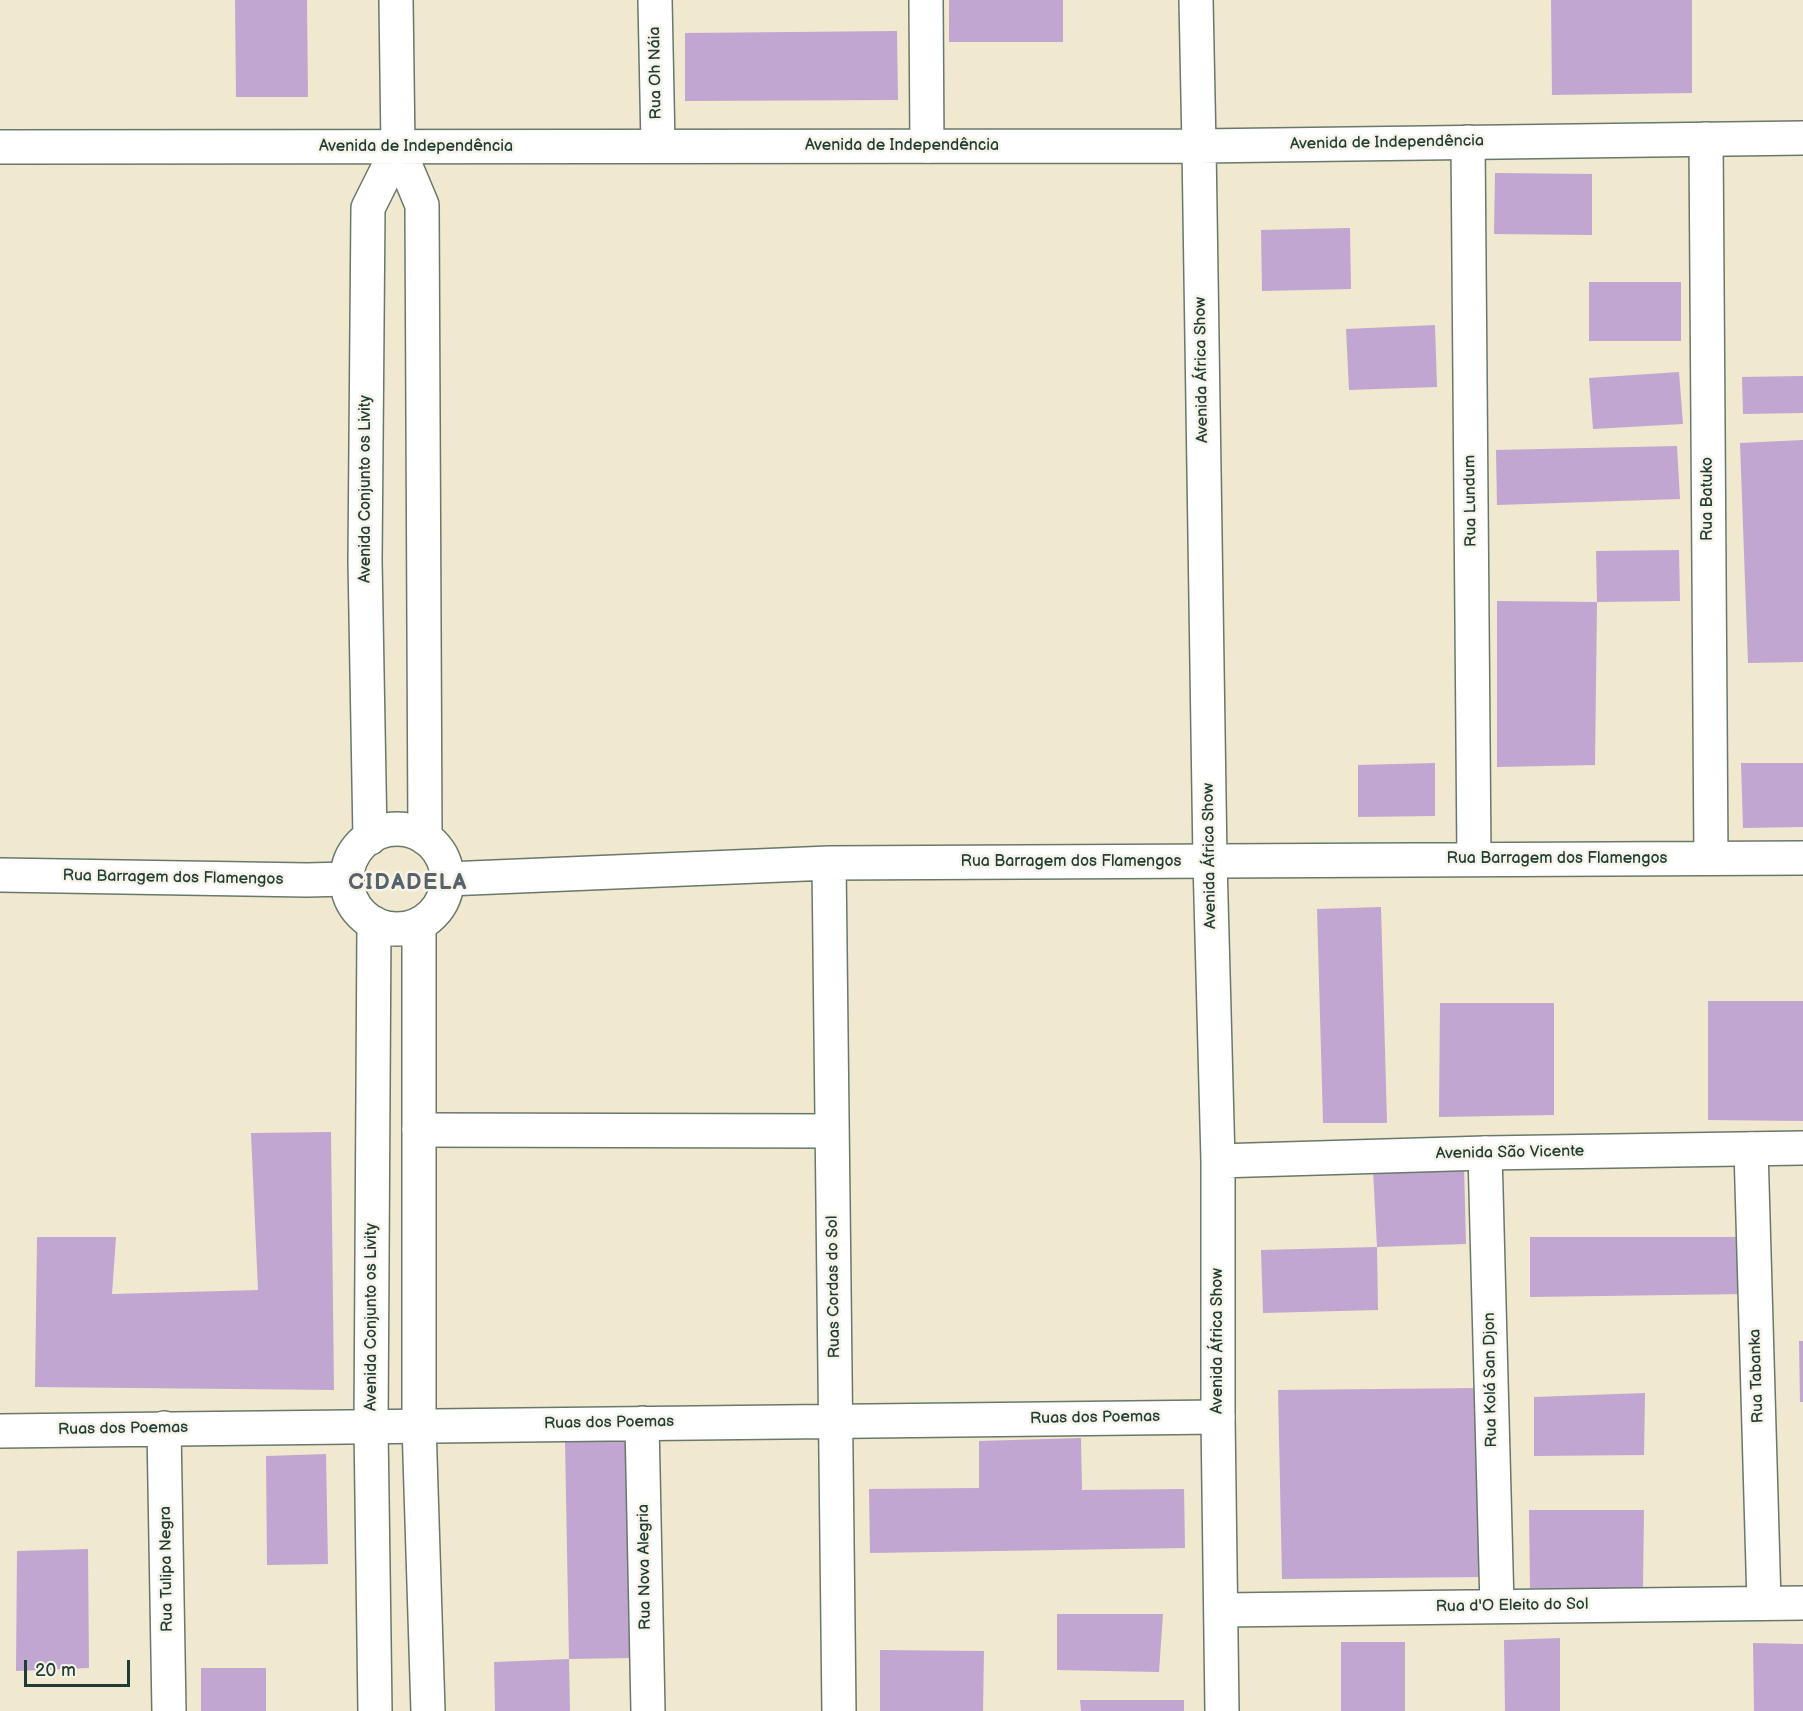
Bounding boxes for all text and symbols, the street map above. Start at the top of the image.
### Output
street label: Rua Oh Náia [646,26,666,120]
street label: Avenida de Independência [1290,132,1484,154]
street label: Avenida de Independência [805,136,999,156]
street label: Avenida de Independência [319,137,513,157]
street label: Avenida África Show [1191,297,1213,443]
street label: Avenida Conjunto os Livity [356,395,376,583]
street label: Rua Lundum [1461,455,1481,547]
street label: Rua Batuko [1698,457,1718,541]
street label: Avenida África Show [1199,783,1221,929]
street label: Rua Barragem dos Flamengos [1447,849,1667,869]
street label: Rua Barragem dos Flamengos [961,852,1181,872]
street label: Rua Barragem dos Flamengos [62,866,284,890]
district label: CIDADELA [348,870,468,896]
street label: Avenida São Vicente [1436,1142,1584,1164]
street label: Ruas Cordas do Sol [823,1215,845,1359]
street label: Avenida Conjunto os Livity [362,1223,382,1411]
street label: Avenida África Show [1208,1268,1228,1414]
street label: Rua Kolá San Djon [1480,1312,1502,1448]
street label: Rua Tabanka [1746,1329,1768,1423]
street label: Ruas dos Poemas [1030,1407,1160,1429]
street label: Ruas dos Poemas [544,1412,674,1434]
street label: Ruas dos Poemas [58,1418,188,1440]
street label: Rua Nova Alegria [634,1504,656,1630]
street label: Rua Tulipa Negra [156,1506,178,1632]
street label: Rua d'O Eleito do Sol [1435,1595,1589,1617]
scale bar [27,1648,134,1686]
text: 20 m [35,1660,76,1681]

